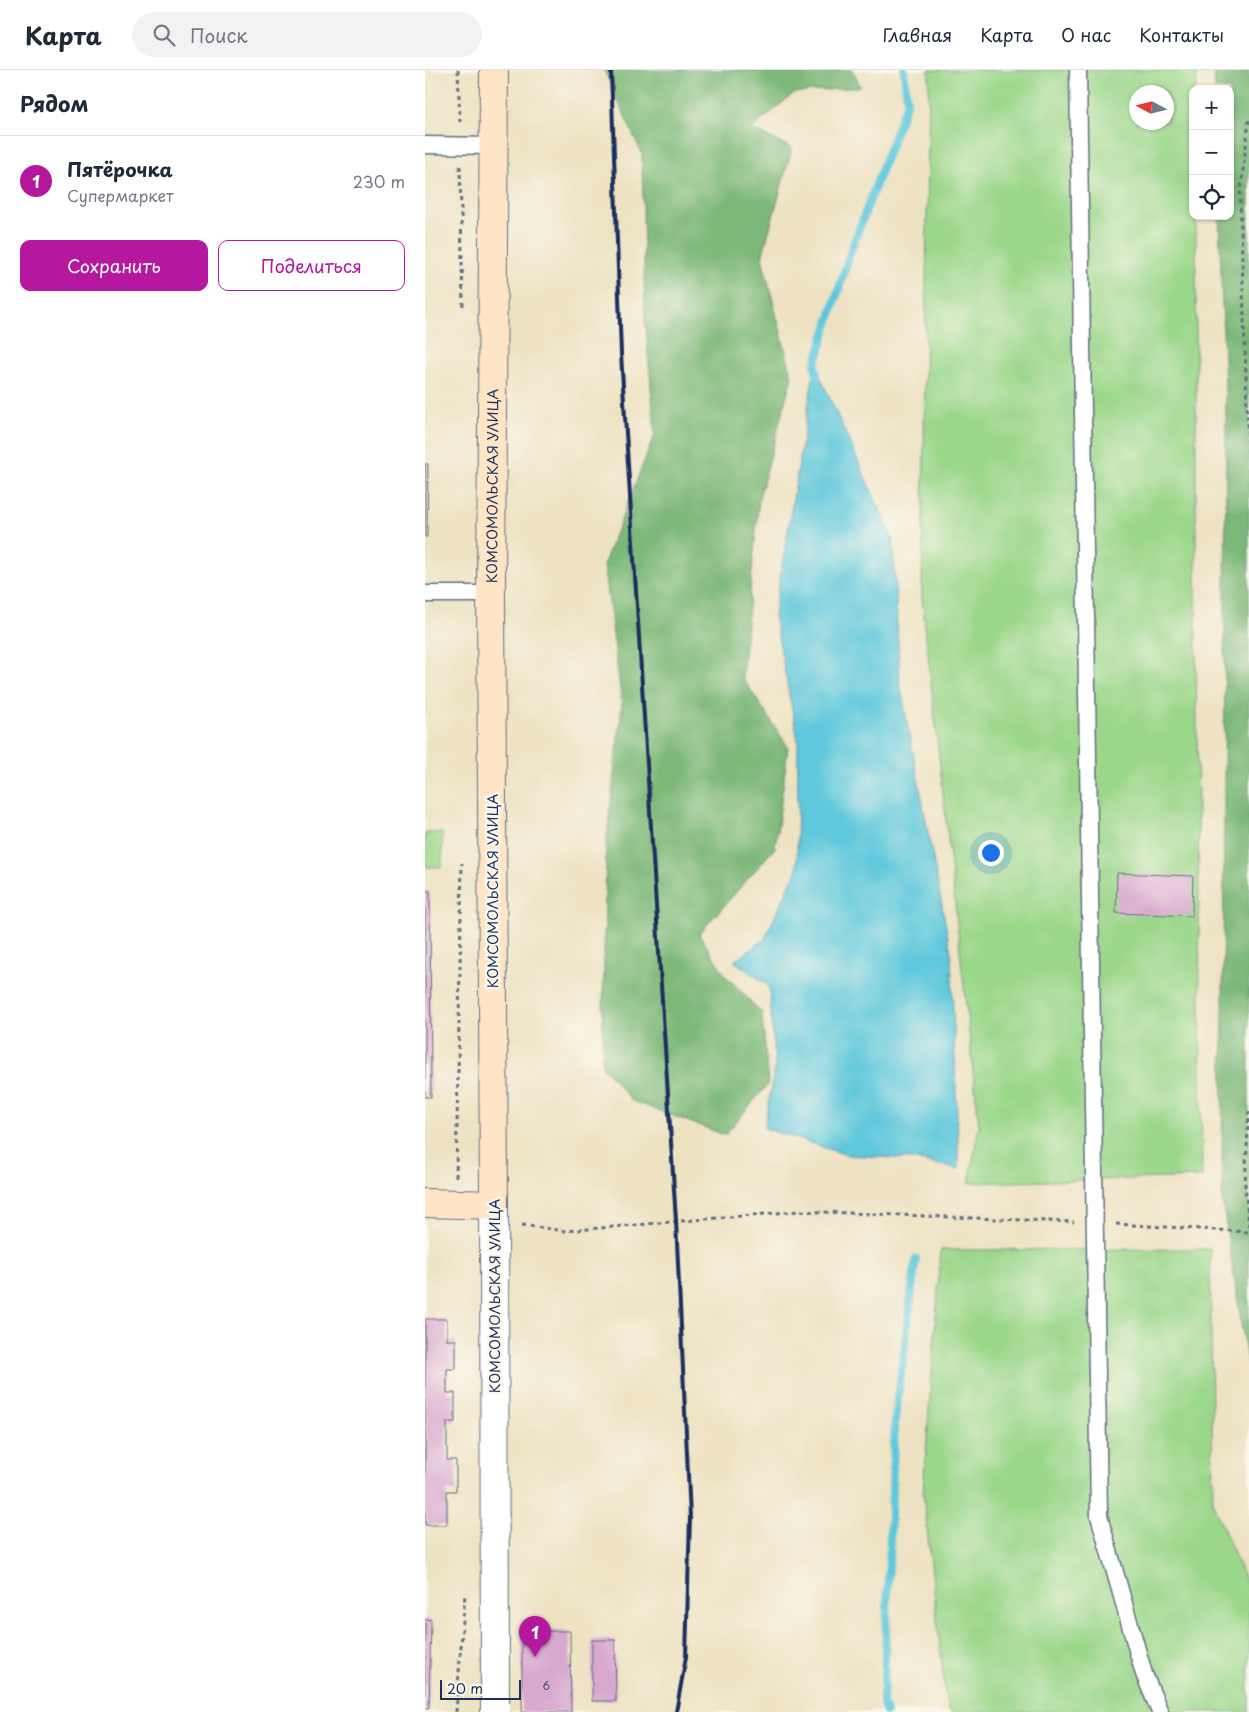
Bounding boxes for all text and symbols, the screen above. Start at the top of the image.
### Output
search box [132,12,482,57]
text: Карта [25,17,102,53]
icon: search [150,21,178,49]
text: Поиск [190,21,248,49]
text: Главная [883,21,952,48]
text: Карта [980,21,1033,48]
text: О нас [1061,21,1111,48]
text: Контакты [1139,21,1224,48]
north arrow [1129,85,1174,130]
map controls [1189,85,1234,220]
button: + [1189,85,1234,130]
text: Рядом [20,87,88,119]
button: − [1189,130,1234,175]
text: Пятёрочка [67,155,173,183]
text: 1 [32,169,40,193]
text: 230 m [353,169,405,193]
button: locate [1189,175,1234,220]
text: Супермаркет [67,183,174,207]
button: Сохранить [20,240,208,291]
button: Поделиться [218,240,405,291]
street label: КОМСОМОЛЬСКАЯ УЛИЦА [481,389,503,583]
street label: КОМСОМОЛЬСКАЯ УЛИЦА [482,794,503,988]
your location [978,840,1004,866]
street label: КОМСОМОЛЬСКАЯ УЛИЦА [484,1199,505,1393]
pin: 1 [519,1616,551,1657]
scale bar [440,1677,521,1700]
house number: 6 [542,1677,550,1694]
text: 20 m [447,1678,483,1699]

